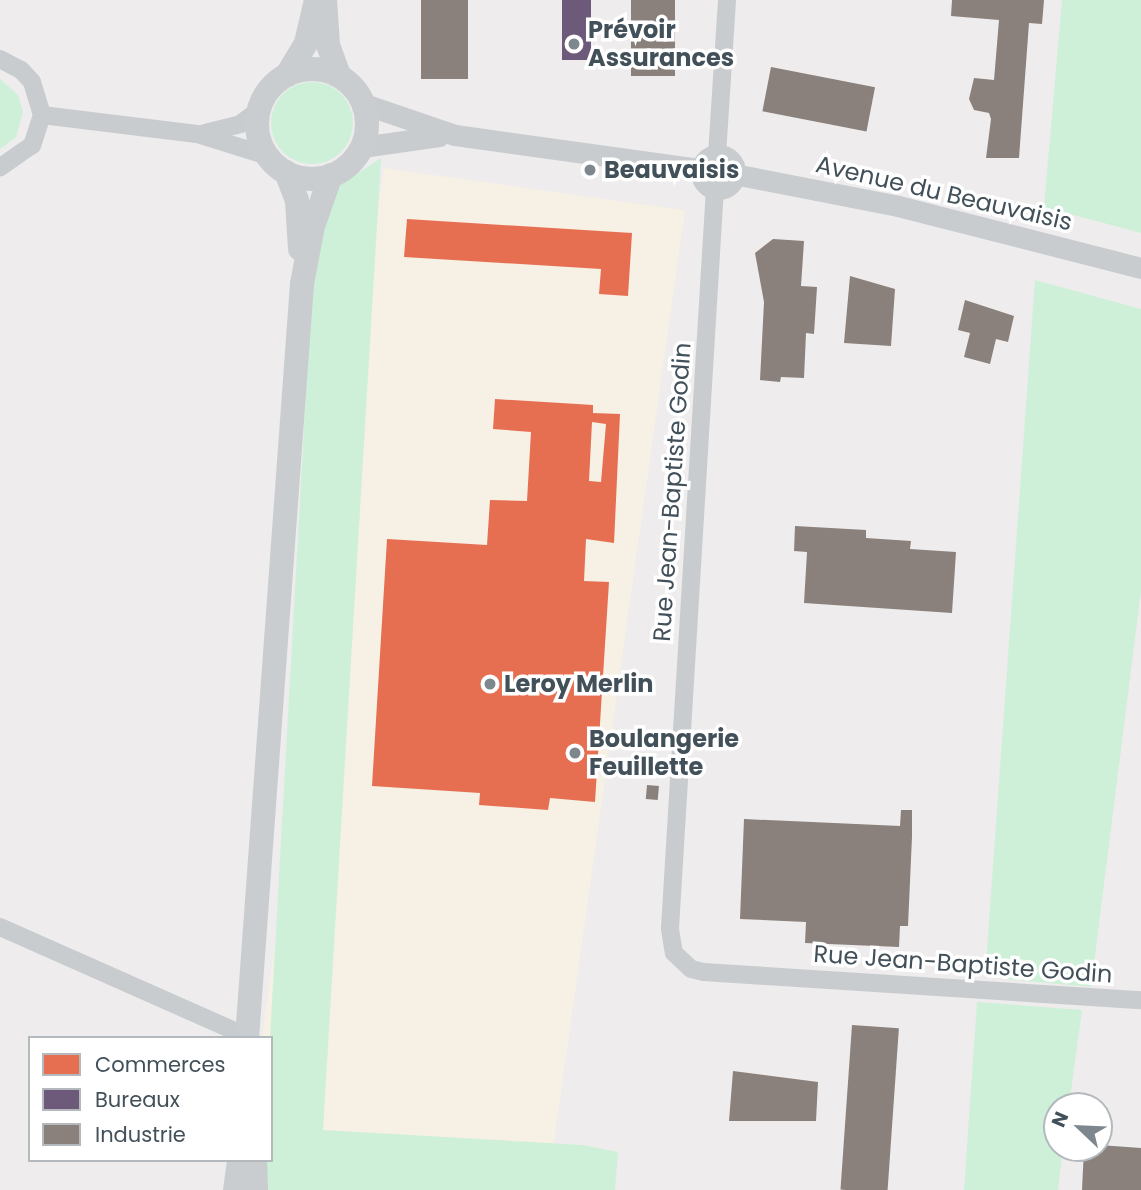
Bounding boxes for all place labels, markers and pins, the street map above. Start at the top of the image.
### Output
place label: Prévoir Assurances [588,16,734,72]
marker: Prévoir Assurances [566,36,582,52]
place label: Beauvaisis [604,156,739,184]
marker: Beauvaisis [582,162,598,178]
place label: Leroy Merlin [504,670,653,698]
marker: Leroy Merlin [482,676,498,692]
place label: Boulangerie Feuillette [589,725,739,781]
marker: Boulangerie Feuillette [567,745,583,761]

